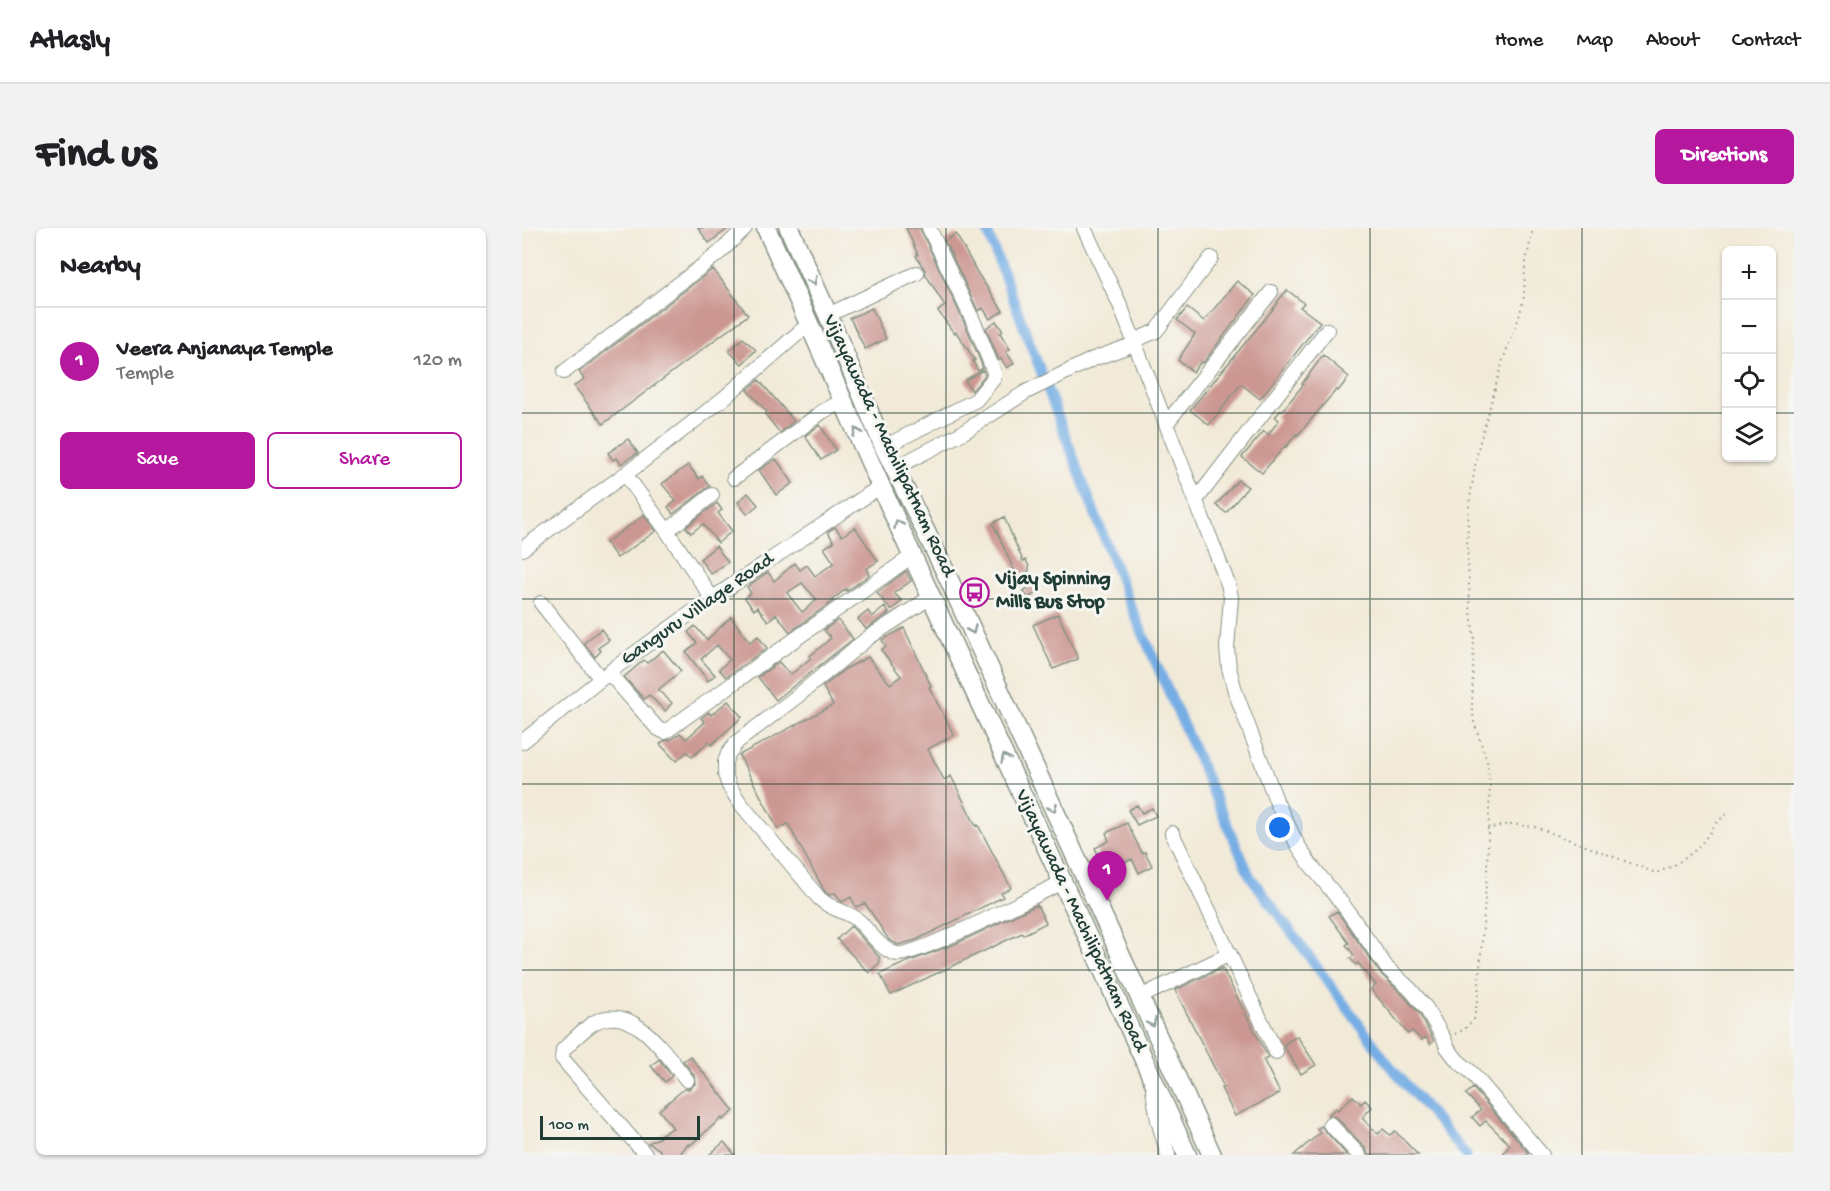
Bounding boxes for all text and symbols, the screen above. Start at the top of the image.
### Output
text: Atlasly [30,25,110,58]
text: Home [1495,29,1543,54]
text: Map [1576,29,1613,54]
text: About [1646,29,1699,54]
text: Contact [1732,29,1800,54]
button: Directions [1655,129,1794,184]
text: Find us [36,132,156,181]
map controls [1722,246,1776,462]
button: + [1722,246,1776,300]
text: Nearby [60,252,141,283]
one-way arrow [805,275,817,286]
button: − [1722,300,1776,354]
street label: Vijayawada - Machilipatnam Road [817,310,960,583]
text: Veera Anjanaya Temple [117,337,333,363]
text: 1 [75,350,84,373]
text: 120 m [414,350,462,373]
button: locate [1722,354,1776,408]
text: Temple [117,363,174,386]
button: layers [1722,408,1776,462]
one-way arrow [852,428,864,439]
button: Save [60,432,255,489]
button: Share [267,432,462,489]
one-way arrow [893,519,905,530]
street label: Ganguru Village Road [617,547,780,671]
place label: Vijay Spinning Mills Bus Stop [995,569,1111,615]
bus stop icon: Vijay Spinning Mills Bus Stop [959,576,991,608]
one-way arrow [965,624,977,635]
one-way arrow [1000,754,1012,765]
street label: Vijayawada - Machilipatnam Road [1009,785,1152,1058]
one-way arrow [1046,801,1058,812]
your location [1265,813,1294,842]
pin: 1 [1088,852,1126,901]
one-way arrow [1145,1017,1157,1028]
scale bar [540,1113,700,1140]
text: 100 m [549,1117,589,1136]

